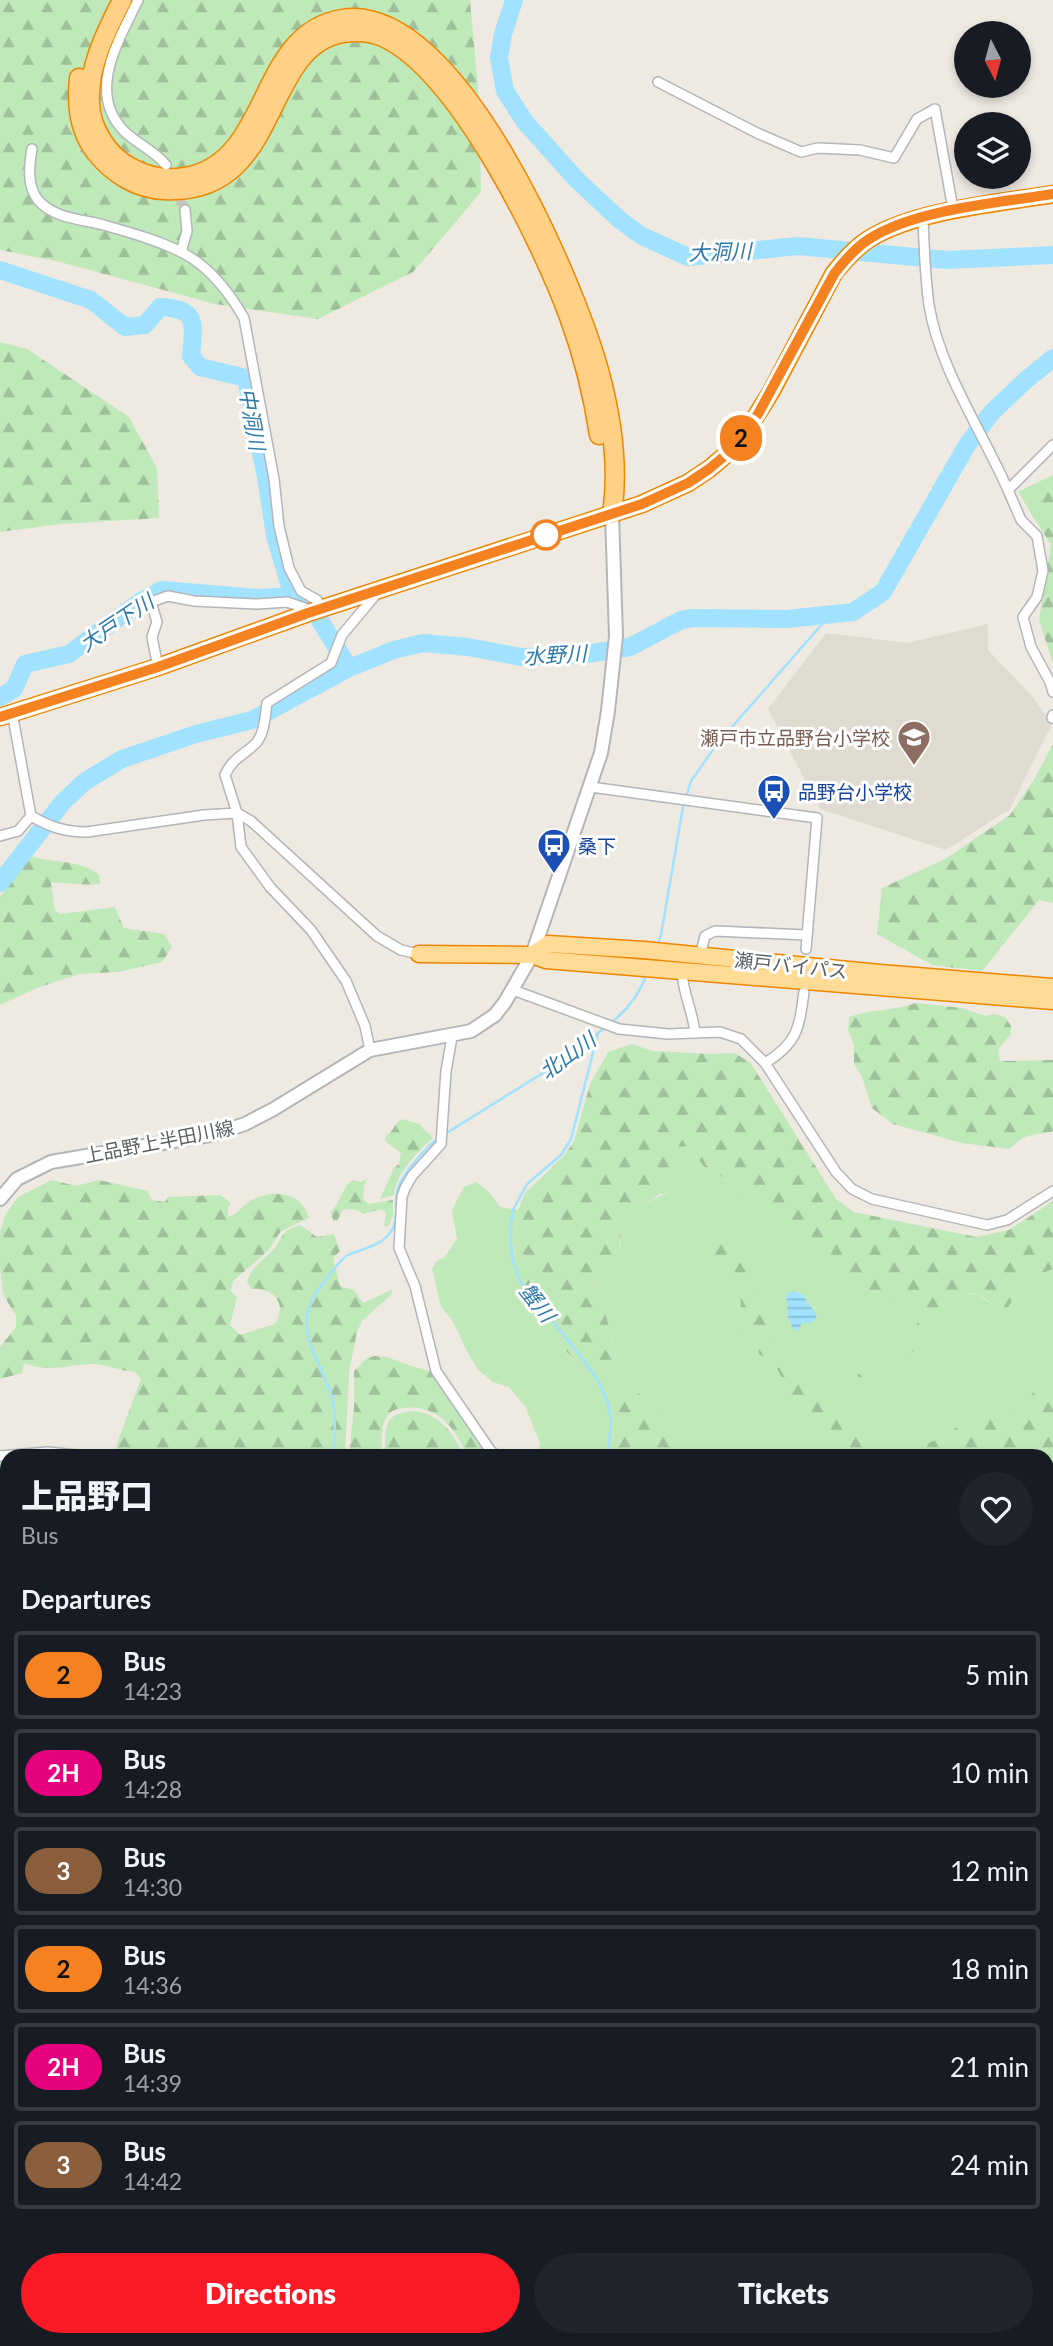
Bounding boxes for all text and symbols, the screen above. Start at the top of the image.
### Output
north arrow [954,21,1031,98]
map controls [954,21,1031,189]
button: layers [954,112,1031,189]
water label: 大洞川 [688,237,754,265]
water label: 中洞川 [235,386,271,454]
line badge: 2 [718,415,764,461]
text: 2 [734,423,748,452]
unlabelled marker [531,520,561,550]
water label: 大戸下川 [74,587,159,656]
water label: 水野川 [523,640,589,668]
school or university icon: 瀬戸市立品野台小学校 [895,718,933,767]
place label: 瀬戸市立品野台小学校 [700,726,890,749]
bus stop icon: 品野台小学校 [755,772,793,821]
place label: 品野台小学校 [798,780,912,803]
bus stop icon: 桑下 [535,826,573,875]
place label: 桑下 [578,834,616,857]
street label: 瀬戸バイパス [733,948,849,982]
water label: 北山川 [534,1025,601,1084]
street label: 上品野上半田川線 [82,1115,236,1167]
water label: 蟹川 [515,1278,562,1328]
button: heart [959,1472,1033,1546]
text: 上品野口 [21,1475,153,1515]
text: Bus [21,1521,58,1549]
text: Departures [21,1583,151,1615]
text: Bus [123,1645,166,1677]
text: 5 min [965,1659,1029,1691]
text: 2 [57,1660,70,1689]
text: 14:23 [123,1677,182,1705]
text: Bus [123,1743,166,1775]
text: 10 min [950,1757,1029,1789]
text: 2H [47,1758,80,1787]
text: 14:28 [123,1775,182,1803]
text: Bus [123,1841,166,1873]
text: 12 min [950,1855,1029,1887]
text: 3 [57,1856,70,1885]
text: 14:30 [123,1873,182,1901]
text: Bus [123,1939,166,1971]
text: 18 min [950,1953,1029,1985]
text: 2 [57,1954,70,1983]
text: 14:36 [123,1971,182,1999]
text: Bus [123,2037,166,2069]
text: 21 min [950,2051,1029,2083]
text: 2H [47,2052,80,2081]
text: 14:39 [123,2069,182,2097]
text: Bus [123,2135,166,2167]
text: 24 min [950,2149,1029,2181]
text: 3 [57,2150,70,2179]
text: 14:42 [123,2167,182,2195]
button: Directions [21,2253,520,2333]
button: Tickets [534,2253,1033,2333]

